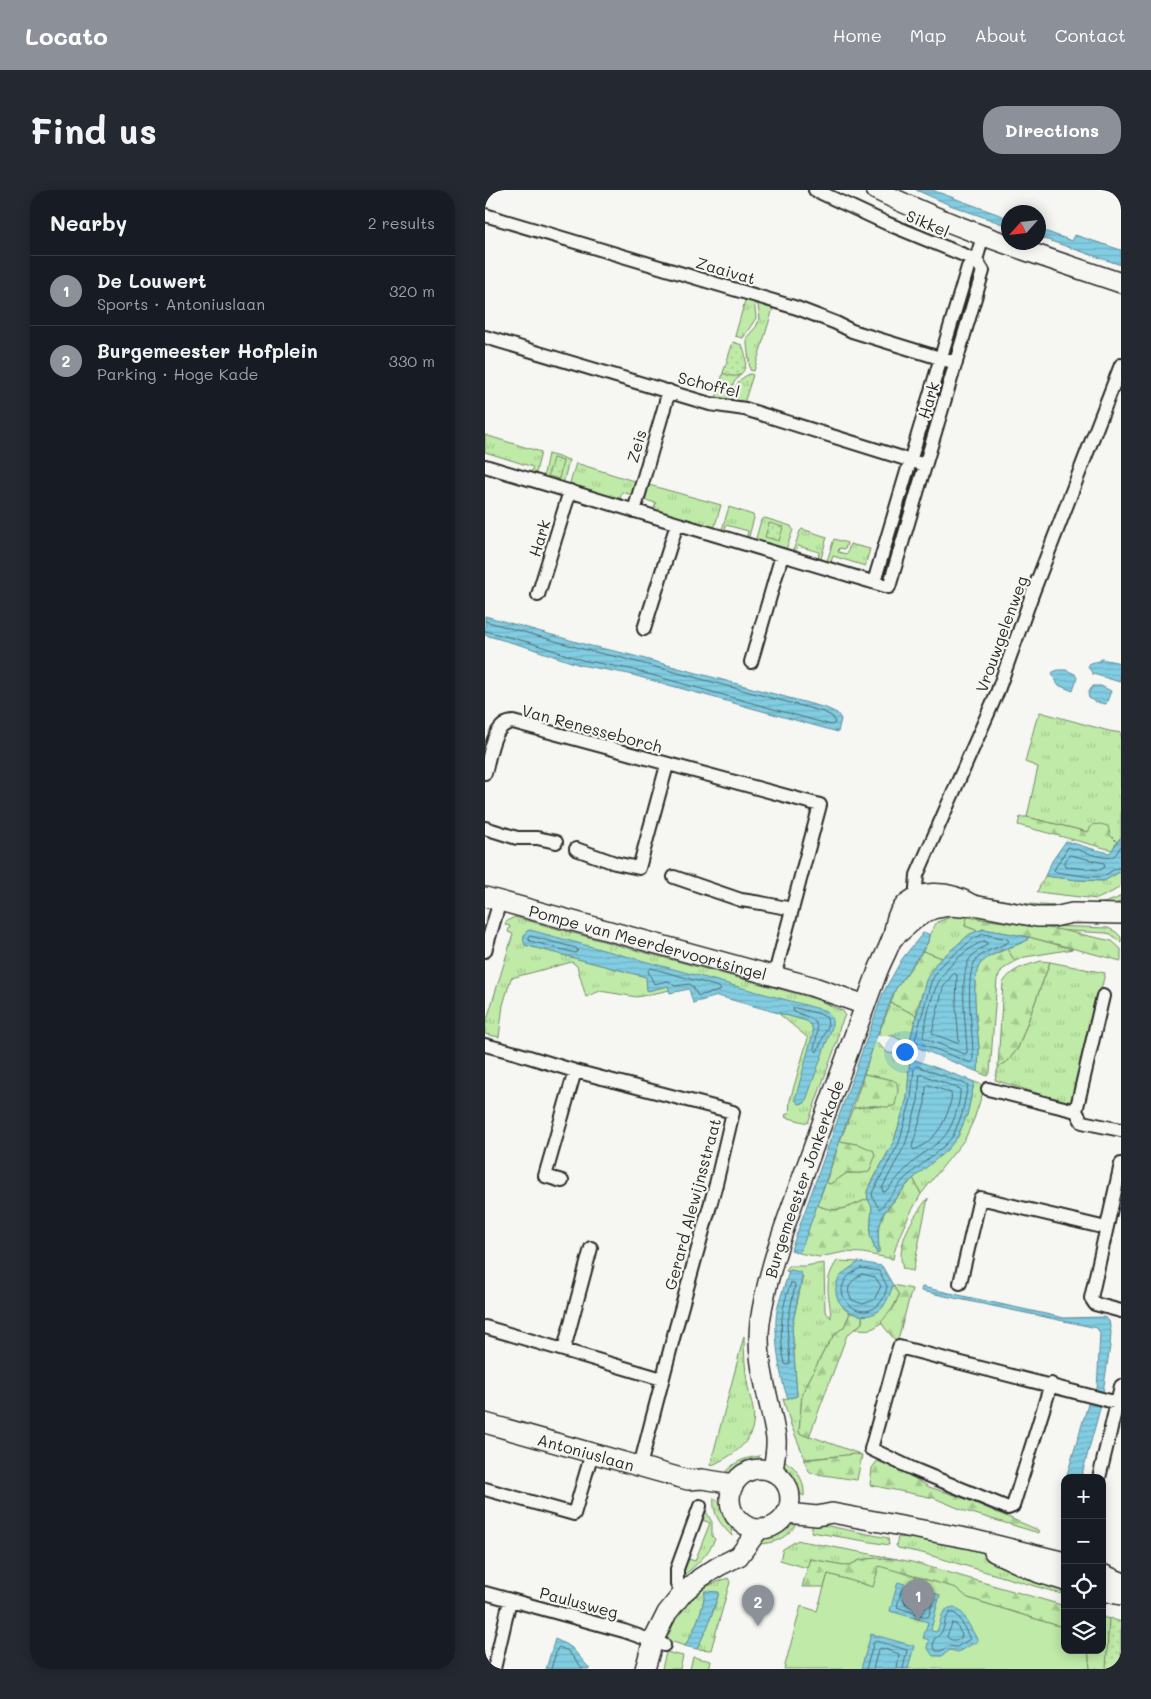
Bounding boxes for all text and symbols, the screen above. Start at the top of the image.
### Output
text: Locato [25,20,108,51]
text: Home [833,23,882,47]
text: Map [910,23,946,47]
text: About [974,23,1027,47]
text: Contact [1055,23,1126,47]
button: Directions [983,106,1121,154]
text: Find us [30,107,157,153]
street label: Sikkel [903,205,953,241]
north arrow [1001,205,1046,250]
text: Nearby [50,209,127,236]
text: 2 results [368,212,435,233]
street label: Zaaivat [694,251,758,289]
text: De Louwert [97,268,207,293]
text: 1 [62,280,70,301]
text: 320 m [389,280,435,301]
text: Sports · Antoniuslaan [97,293,265,314]
text: Burgemeester Hofplein [97,338,318,363]
text: 2 [62,350,70,371]
text: 330 m [389,350,435,371]
text: Parking · Hoge Kade [97,363,258,384]
street label: Schoffel [676,366,742,402]
street label: Hark [912,379,944,421]
street label: Zeis [621,427,651,465]
street label: Hark [523,517,555,559]
street label: Vrouwgelenweg [970,573,1032,695]
street label: Van Renesseborch [519,699,665,757]
street label: Pompe van Meerdervoortsingel [527,899,769,984]
your location [892,1039,918,1065]
street label: Burgemeester Jonkerkade [759,1077,848,1280]
street label: Gerard Alewijnsstraat [659,1116,725,1292]
street label: Antoniuslaan [535,1428,637,1475]
map controls [1061,1474,1106,1654]
button: + [1061,1474,1106,1519]
button: − [1061,1519,1106,1564]
button: locate [1061,1564,1106,1609]
pin: 1 [902,1579,934,1620]
street label: Paulusweg [537,1581,621,1623]
pin: 2 [742,1585,774,1626]
button: layers [1061,1609,1106,1654]

